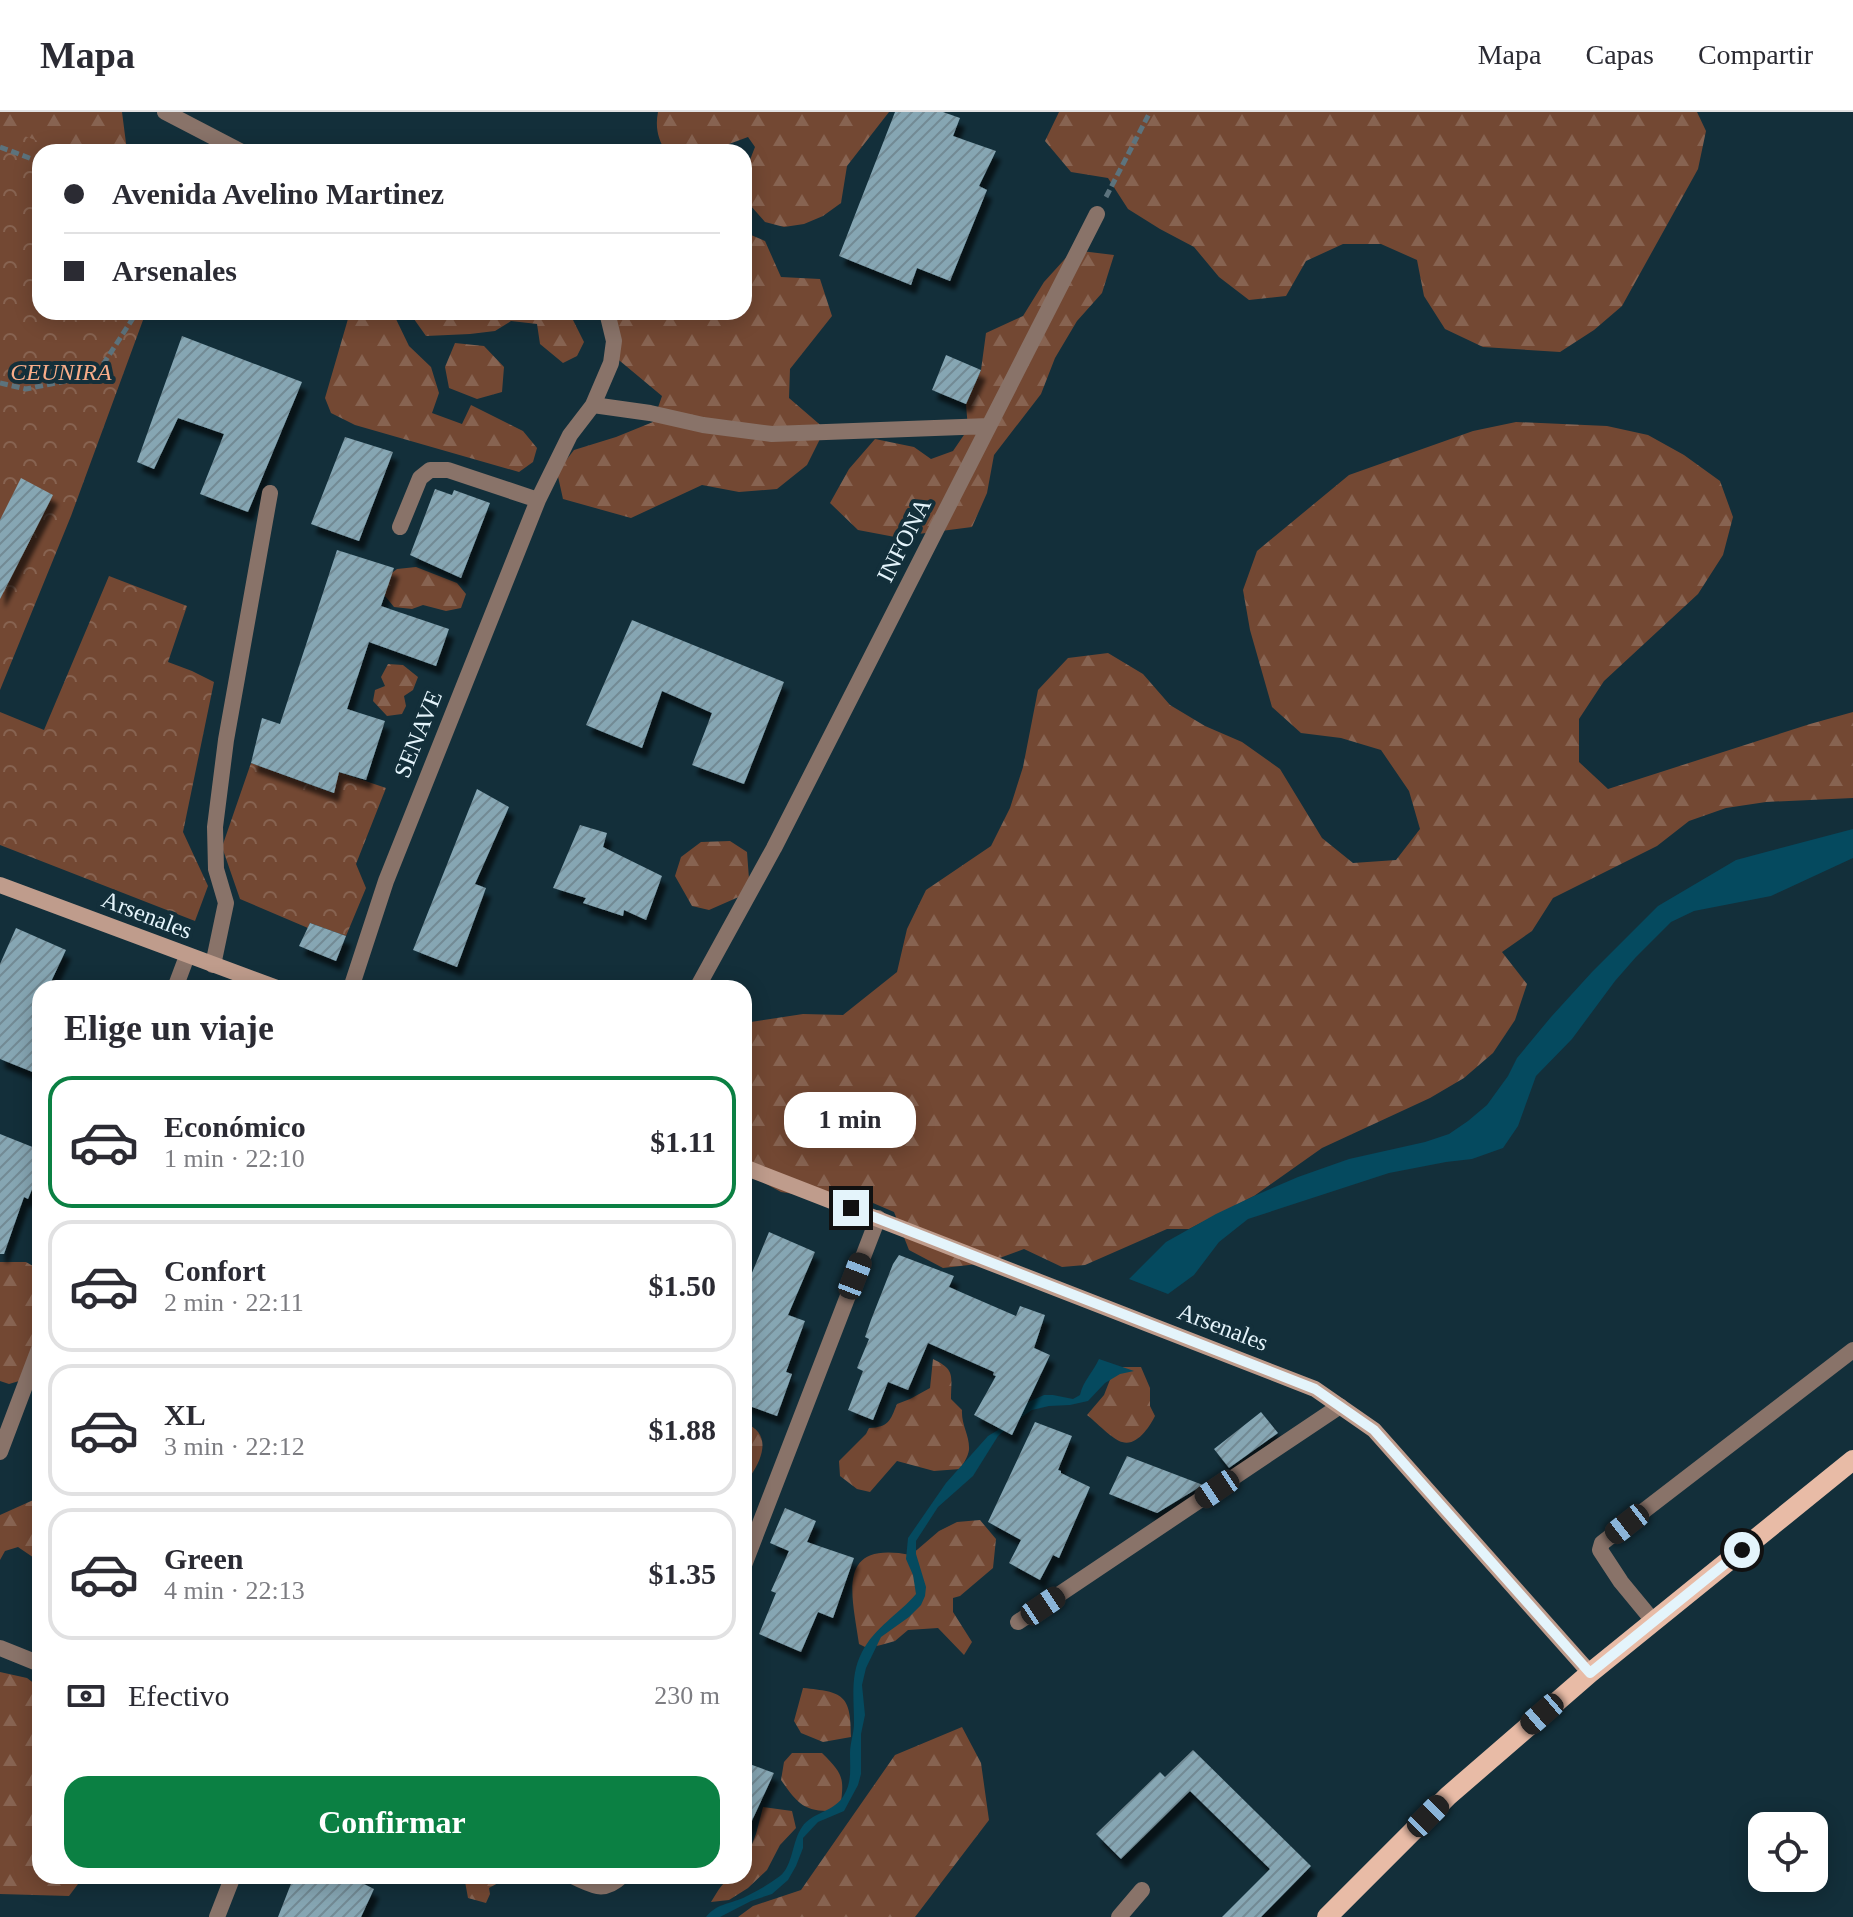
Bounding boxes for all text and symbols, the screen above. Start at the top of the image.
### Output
text: Mapa [40,34,135,76]
text: Mapa [1478,39,1541,70]
text: Capas [1585,39,1654,70]
text: Compartir [1698,39,1813,70]
text: Avenida Avelino Martinez [112,177,444,210]
text: Arsenales [112,254,237,287]
park label: CEUNIRA [10,359,112,385]
street label: INFONA [872,493,936,586]
street label: SENAVE [389,687,447,781]
street label: Arsenales [98,886,196,944]
text: Elige un viaje [64,1008,274,1048]
callout: 1 min [785,1092,917,1148]
text: 1 min [819,1105,881,1134]
icon: car [68,1106,140,1178]
text: Económico [164,1110,306,1143]
text: $1.11 [650,1125,716,1158]
text: 1 min · 22:10 [164,1144,305,1173]
route end [833,1190,869,1226]
car [835,1249,875,1303]
icon: car [68,1250,140,1322]
text: Confort [164,1254,266,1287]
text: $1.50 [649,1269,716,1302]
text: 2 min · 22:11 [164,1288,304,1317]
street label: Arsenales [1174,1298,1272,1356]
icon: car [68,1394,140,1466]
text: XL [164,1398,206,1431]
text: $1.88 [649,1413,716,1446]
text: 3 min · 22:12 [164,1432,305,1461]
car [1190,1466,1244,1512]
car [1601,1500,1653,1548]
route start [1724,1532,1760,1568]
icon: car [68,1538,140,1610]
text: Green [164,1542,243,1575]
text: $1.35 [649,1557,716,1590]
text: 4 min · 22:13 [164,1576,305,1605]
car [1016,1583,1070,1629]
icon: cash [64,1674,108,1718]
text: Efectivo [128,1679,230,1712]
text: 230 m [654,1681,720,1710]
car [1516,1689,1568,1739]
button: Confirmar [64,1776,720,1868]
car [1403,1791,1453,1841]
map controls [1748,1812,1828,1892]
button: locate [1748,1812,1828,1892]

